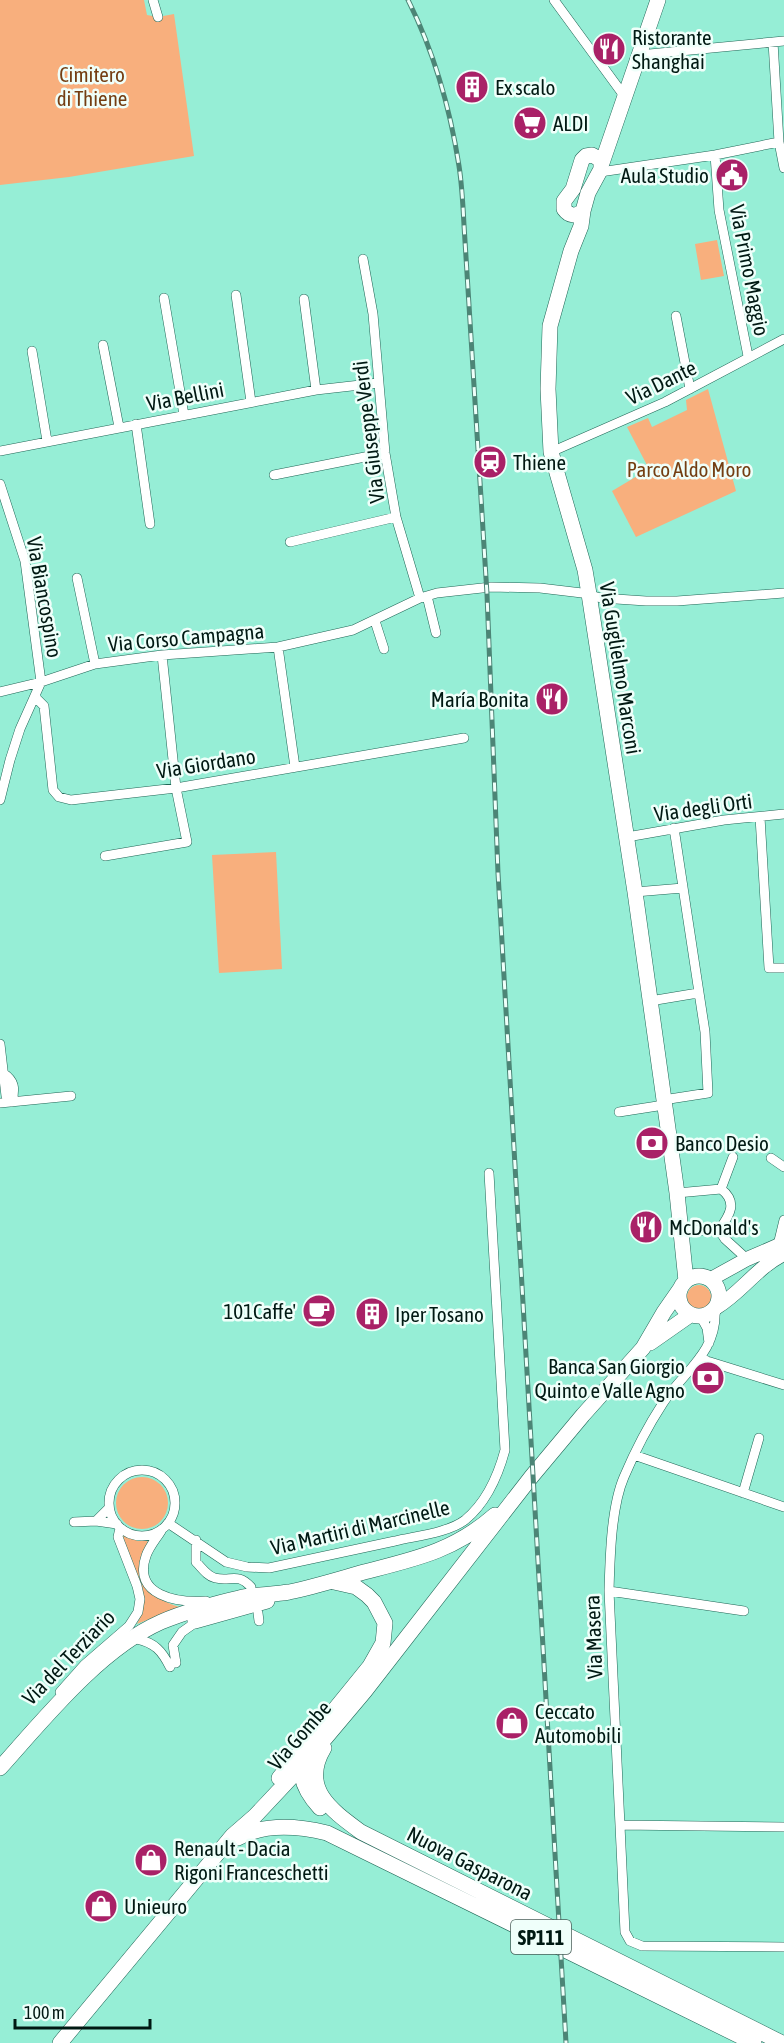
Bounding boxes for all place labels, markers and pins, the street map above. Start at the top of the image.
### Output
place label: Ristorante Shanghai [632,25,712,73]
restaurant icon: Ristorante Shanghai [591,31,627,67]
building icon: Ex scalo [454,69,490,105]
place label: Ex scalo [495,75,555,99]
supermarket icon: ALDI [512,105,548,141]
place label: ALDI [553,111,589,135]
public building icon: Aula Studio [714,157,750,193]
place label: Aula Studio [621,163,709,187]
station icon: Thiene [472,444,508,480]
place label: Thiene [513,450,566,474]
restaurant icon: María Bonita [534,681,570,717]
place label: María Bonita [431,687,529,711]
bank icon: Banco Desio [634,1125,670,1161]
place label: Banco Desio [675,1131,769,1155]
restaurant icon: McDonald's [628,1209,664,1245]
place label: McDonald's [669,1215,759,1239]
cafe icon: 101Caffe' [301,1293,337,1329]
building icon: Iper Tosano [354,1296,390,1332]
place label: 101Caffe' [223,1299,296,1323]
place label: Iper Tosano [395,1302,484,1326]
place label: Banca San Giorgio Quinto e Valle Agno [534,1354,685,1402]
bank icon: Banca San Giorgio Quinto e Valle Agno [690,1360,726,1396]
place label: Ceccato Automobili [535,1699,621,1747]
shop icon: Ceccato Automobili [494,1705,530,1741]
place label: Renault - Dacia Rigoni Franceschetti [174,1836,329,1884]
shop icon: Renault - Dacia Rigoni Franceschetti [133,1842,169,1878]
shop icon: Unieuro [83,1888,119,1924]
place label: Unieuro [124,1894,187,1918]

